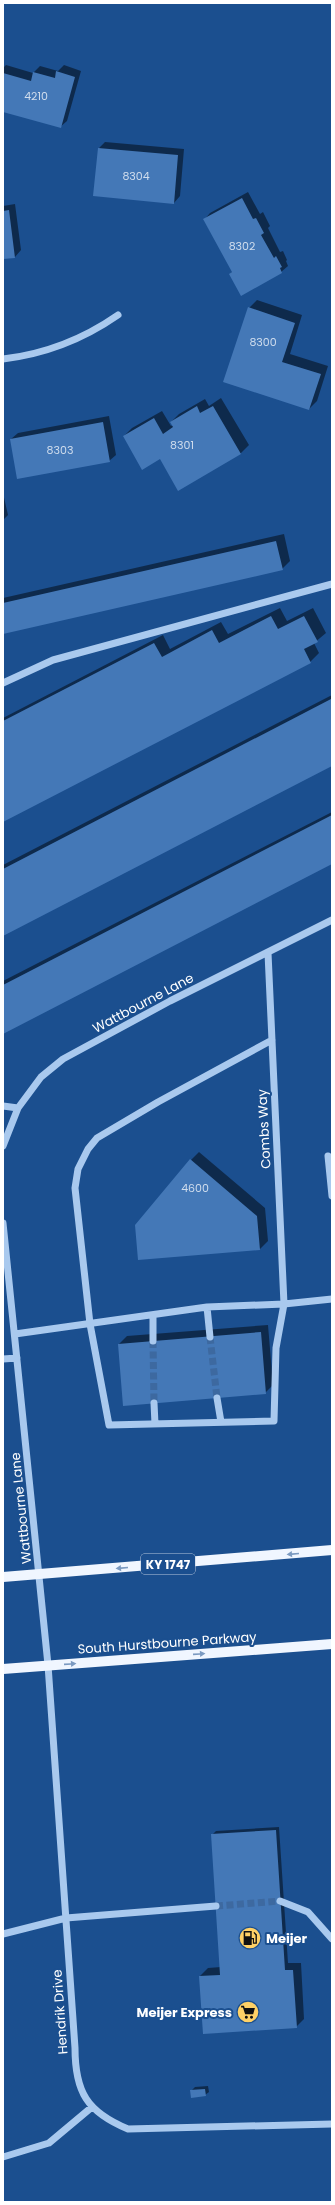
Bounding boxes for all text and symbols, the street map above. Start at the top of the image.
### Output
house number: 4210 [24,88,48,104]
house number: 8304 [122,168,150,184]
house number: 8302 [229,238,255,254]
house number: 8300 [249,334,277,350]
house number: 8301 [170,437,194,453]
house number: 8303 [47,442,73,458]
street label: Wattbourne Lane [89,968,197,1038]
street label: Combs Way [252,1088,276,1169]
house number: 4600 [181,1180,209,1196]
street label: Wattbourne Lane [6,1451,36,1565]
one-way arrow [287,1550,299,1557]
road number: KY 1747 [141,1554,195,1574]
one-way arrow [116,1564,128,1571]
street label: South Hurstbourne Parkway [77,1627,258,1659]
one-way arrow [193,1650,205,1657]
one-way arrow [64,1660,76,1667]
fuel station icon: Meijer [237,1925,263,1951]
place label: Meijer [266,1929,308,1948]
street label: Hendrik Drive [48,1969,72,2055]
supermarket icon: Meijer Express [235,1999,261,2025]
place label: Meijer Express [136,2003,232,2022]

